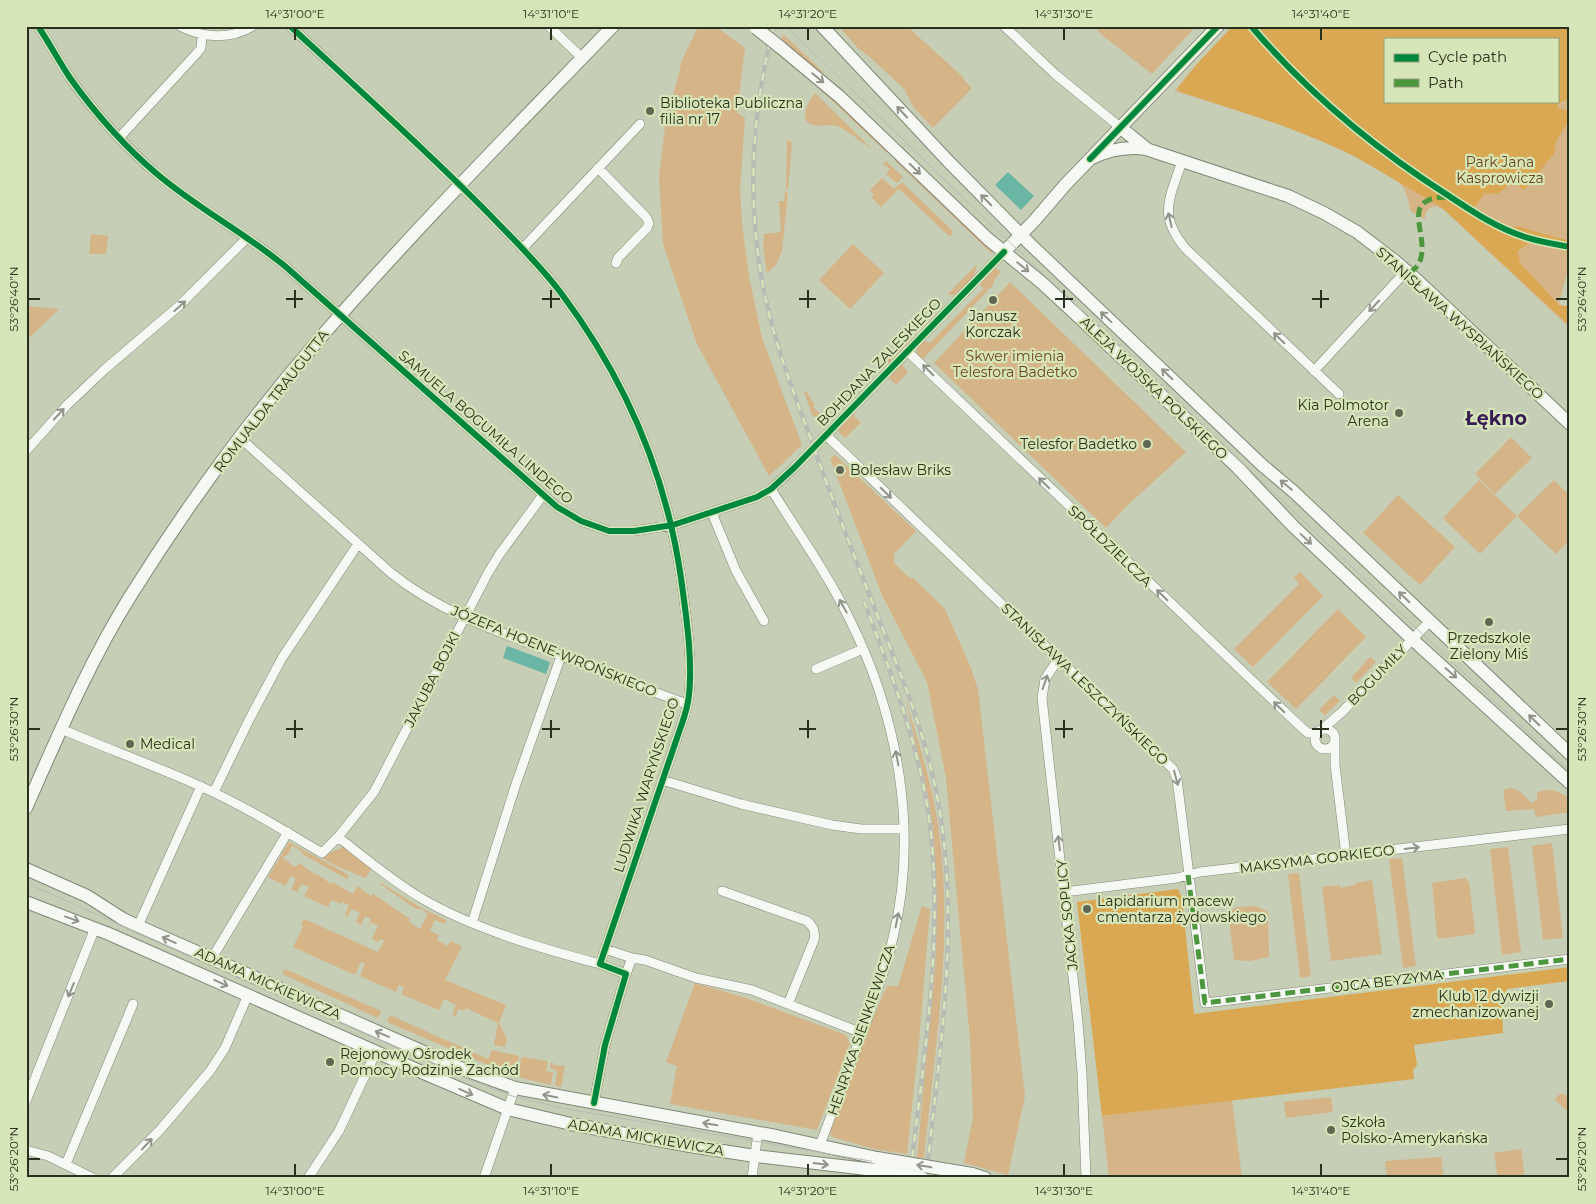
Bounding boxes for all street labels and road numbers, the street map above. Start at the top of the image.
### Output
street label: STANISŁAWA WYSPIAŃSKIEGO [1372,243,1548,403]
street label: BOHDANA ZALESKIEGO [813,294,945,430]
street label: ALEJA WOJSKA POLSKIEGO [1076,313,1232,464]
street label: ROMUALDA TRAUGUTTA [210,325,333,476]
street label: SAMUELA BOGUMIŁA LINDEGO [395,346,577,508]
street label: SPÓŁDZIELCZA [1064,501,1157,591]
street label: STANISŁAWA LESZCZYŃSKIEGO [998,599,1173,769]
street label: JÓZEFA HOENE-WROŃSKIEGO [447,601,660,701]
street label: JAKUBA BOJKI [400,628,464,731]
street label: BOGUMIŁY [1343,641,1411,709]
street label: LUDWIKA WARYŃSKIEGO [609,695,683,875]
street label: MAKSYMA GORKIEGO [1238,841,1396,877]
street label: JACKA SOPLICY [1052,859,1082,972]
street label: HENRYKA SIENKIEWICZA [823,941,899,1118]
street label: ADAMA MICKIEWICZA [192,943,345,1024]
street label: OJCA BEYZYMA [1330,965,1445,997]
street label: ADAMA MICKIEWICZA [567,1114,726,1160]

